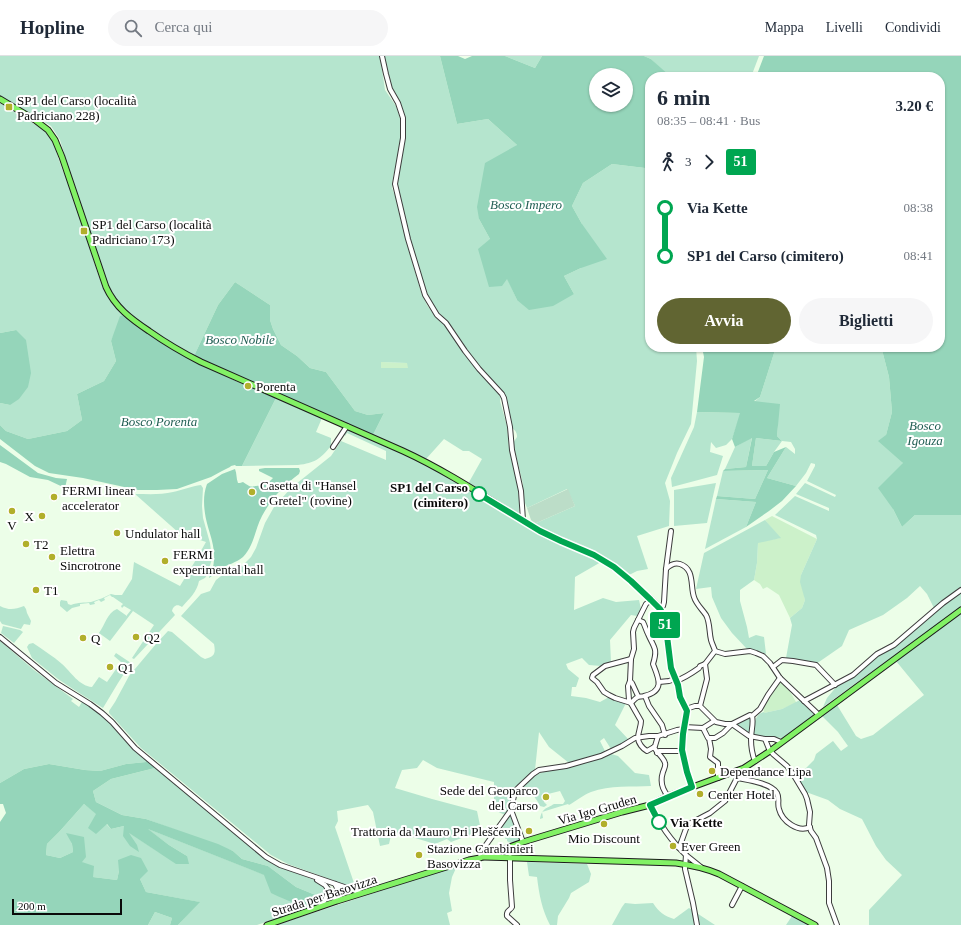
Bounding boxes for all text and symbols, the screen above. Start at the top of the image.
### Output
search box [108,10,388,46]
text: Hopline [20,17,84,38]
icon: search [122,17,144,39]
text: Cerca qui [154,19,212,35]
text: Mappa [765,20,804,35]
text: Livelli [826,20,863,35]
text: Condividi [885,20,941,35]
map controls [589,68,633,112]
button: layers [589,68,633,112]
text: 6 min [657,85,710,110]
place label: SP1 del Carso (località Padriciano 228) [17,93,137,123]
text: 3.20 € [896,98,933,114]
marker: SP1 del Carso (località Padriciano 228) [4,102,14,112]
text: 08:35 – 08:41 · Bus [657,113,760,128]
icon: walk [657,151,679,173]
icon: forward [698,151,720,173]
text: 3 [685,154,692,169]
text: 51 [734,154,748,169]
park label: Bosco Impero [490,197,563,212]
text: Via Kette [687,200,748,216]
text: 08:38 [903,200,933,215]
place label: SP1 del Carso (località Padriciano 173) [92,217,212,247]
marker: SP1 del Carso (località Padriciano 173) [79,226,89,236]
text: SP1 del Carso (cimitero) [687,248,844,264]
text: 08:41 [903,248,933,263]
button: Avvia [657,298,791,344]
button: Biglietti [799,298,933,344]
park label: Bosco Nobile [205,332,275,347]
place label: Porenta [256,379,296,394]
marker: Porenta [243,381,253,391]
park label: Bosco Porenta [121,414,198,429]
park label: Bosco Igouza [906,418,943,448]
place label: Casetta di "Hansel e Gretel" (rovine) [260,478,357,508]
place label: SP1 del Carso (cimitero) [390,480,468,510]
place label: FERMI linear accelerator [62,483,135,513]
marker: SP1 del Carso (cimitero) [471,486,487,502]
marker: Casetta di "Hansel e Gretel" (rovine) [247,487,257,497]
marker: FERMI linear accelerator [49,492,59,502]
marker: V [7,506,17,516]
place label: X [25,509,35,524]
marker: X [37,511,47,521]
place label: V [7,518,17,533]
place label: Undulator hall [125,526,201,541]
marker: Undulator hall [112,528,122,538]
place label: T2 [34,537,48,552]
marker: T2 [21,539,31,549]
place label: Elettra Sincrotrone [60,543,121,573]
place label: FERMI experimental hall [173,547,264,577]
marker: Elettra Sincrotrone [47,552,57,562]
marker: FERMI experimental hall [160,556,170,566]
place label: T1 [44,583,58,598]
marker: T1 [31,585,41,595]
line badge: 51 [647,612,683,638]
text: 51 [658,617,672,632]
place label: Q2 [144,630,160,645]
place label: Q [91,631,101,646]
marker: Q2 [131,632,141,642]
marker: Q [78,633,88,643]
place label: Q1 [118,660,134,675]
marker: Q1 [105,662,115,672]
place label: Dependance Lipa [720,764,812,779]
marker: Dependance Lipa [707,766,717,776]
place label: Sede del Geoparco del Carso [440,783,538,813]
place label: Center Hotel [708,787,775,802]
marker: Center Hotel [695,789,705,799]
street label: Via Igo Gruden [556,791,639,828]
marker: Sede del Geoparco del Carso [541,792,551,802]
marker: Via Kette [651,814,667,830]
place label: Via Kette [670,815,723,830]
marker: Mio Discount [599,819,609,829]
place label: Trattoria da Mauro Pri Pleščevih [351,824,521,839]
marker: Trattoria da Mauro Pri Pleščevih [524,826,534,836]
place label: Mio Discount [568,831,640,846]
place label: Ever Green [681,839,741,854]
place label: Stazione Carabinieri Basovizza [427,841,534,871]
marker: Ever Green [668,841,678,851]
marker: Stazione Carabinieri Basovizza [414,850,424,860]
street label: Strada per Basovizza [270,871,379,920]
scale bar [12,897,122,916]
text: 200 m [18,900,46,912]

